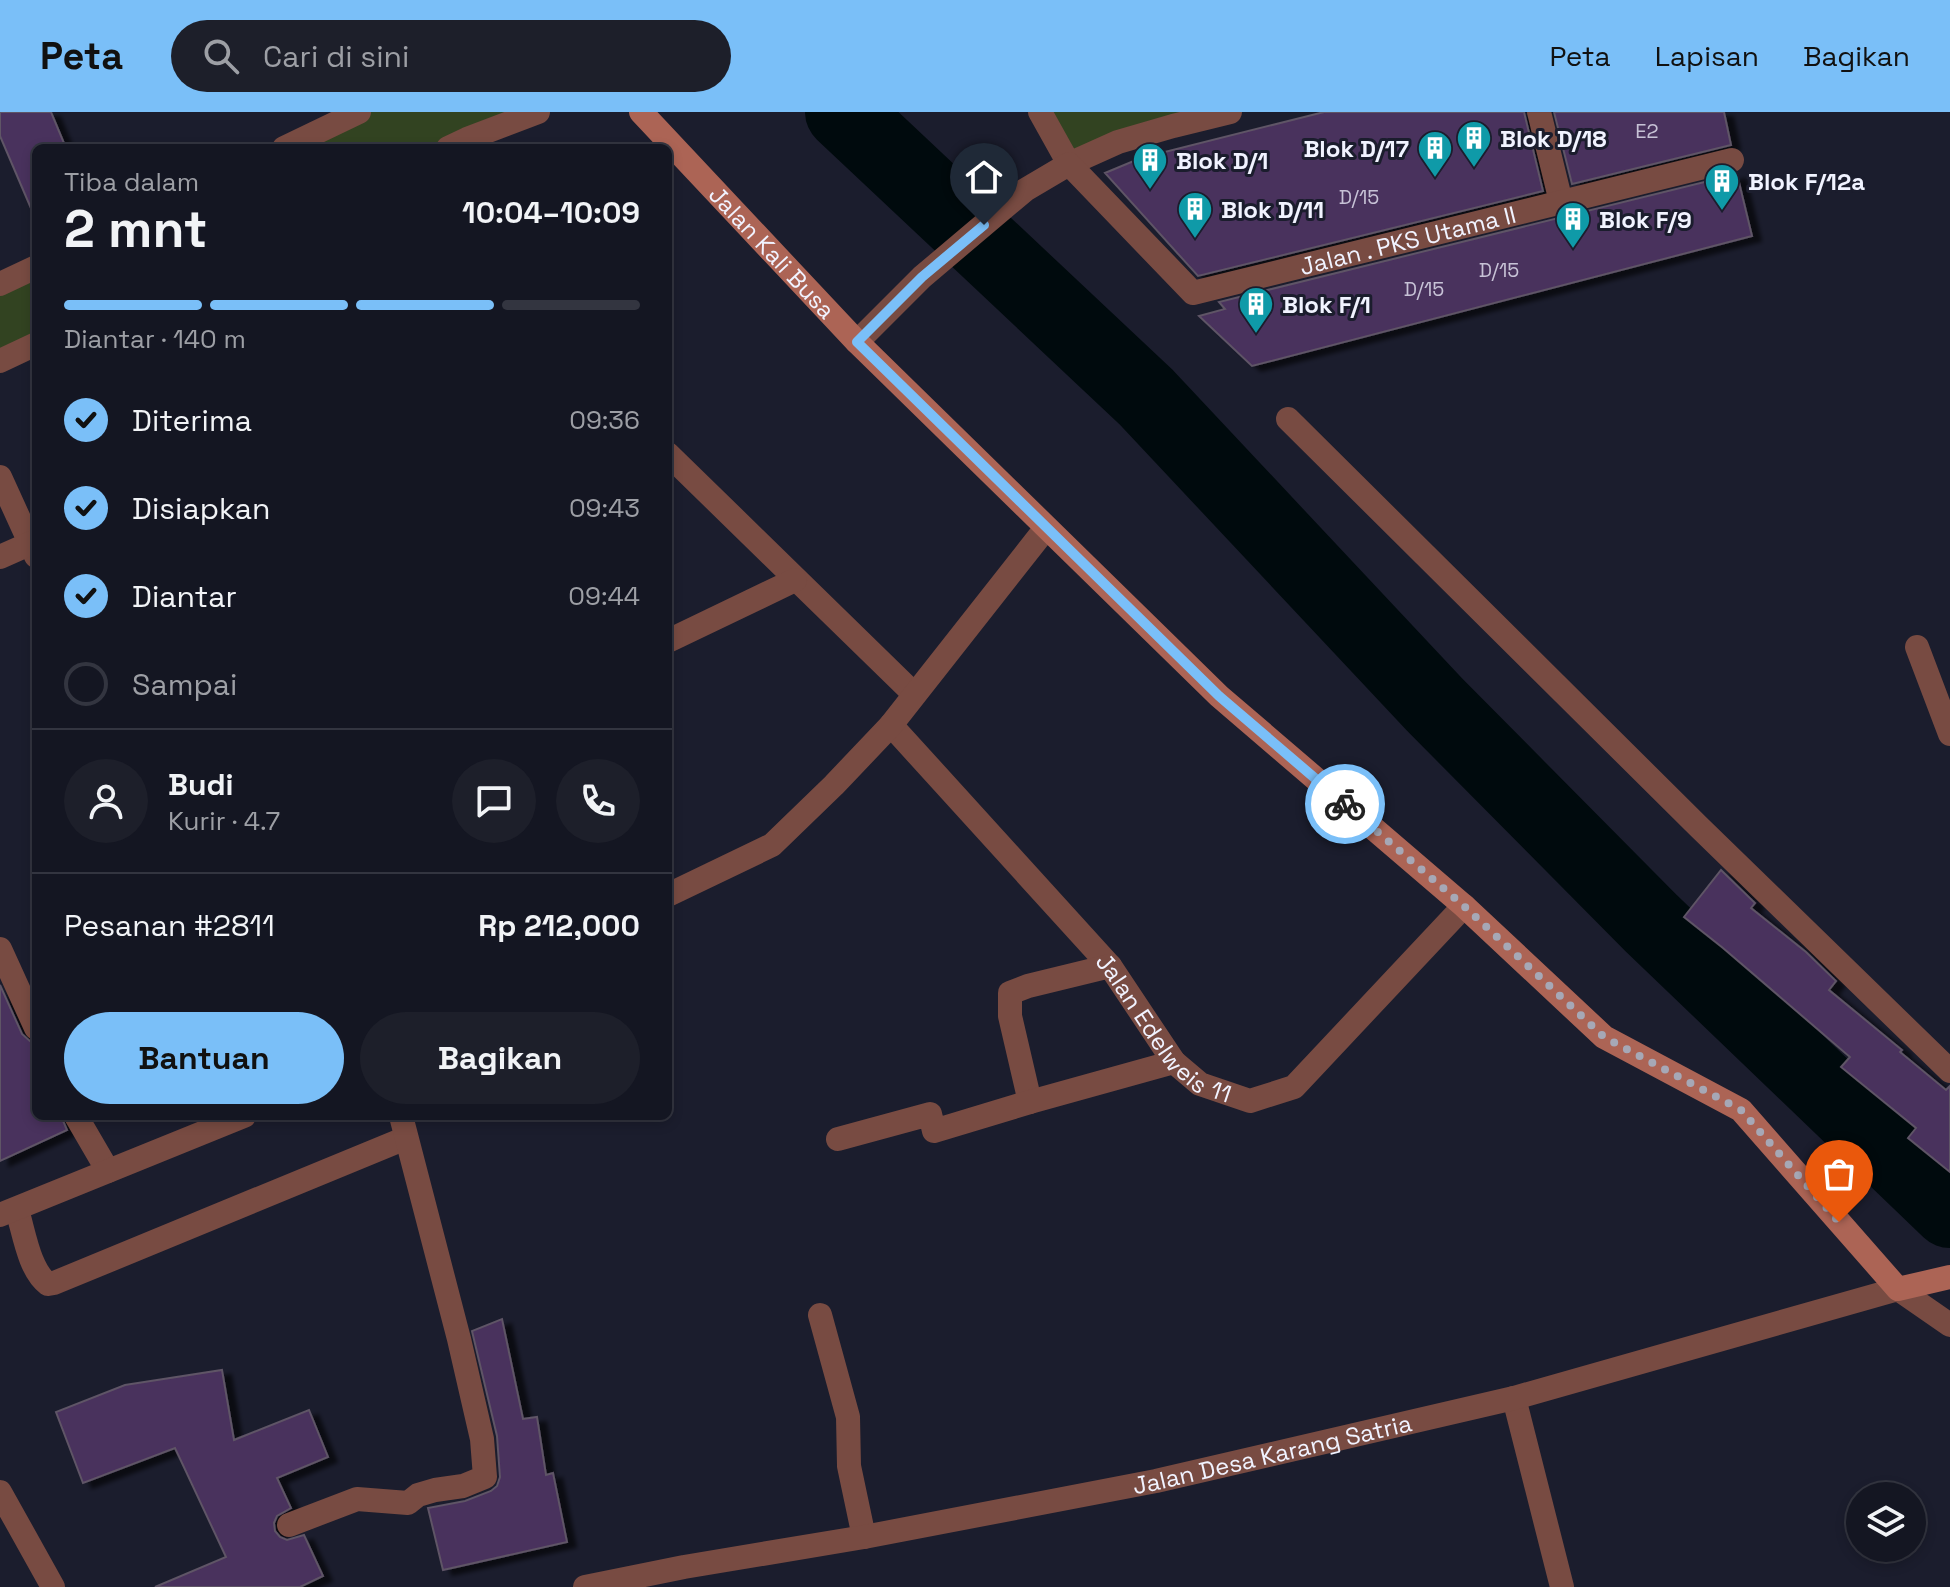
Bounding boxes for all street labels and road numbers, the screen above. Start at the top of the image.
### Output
street label: Jalan Kali Busa [702,179,843,325]
street label: Jalan . PKS Utama II [1296,198,1519,282]
street label: Jalan Edelweis 11 [1090,946,1236,1109]
street label: Jalan Desa Karang Satria [1130,1407,1415,1501]

